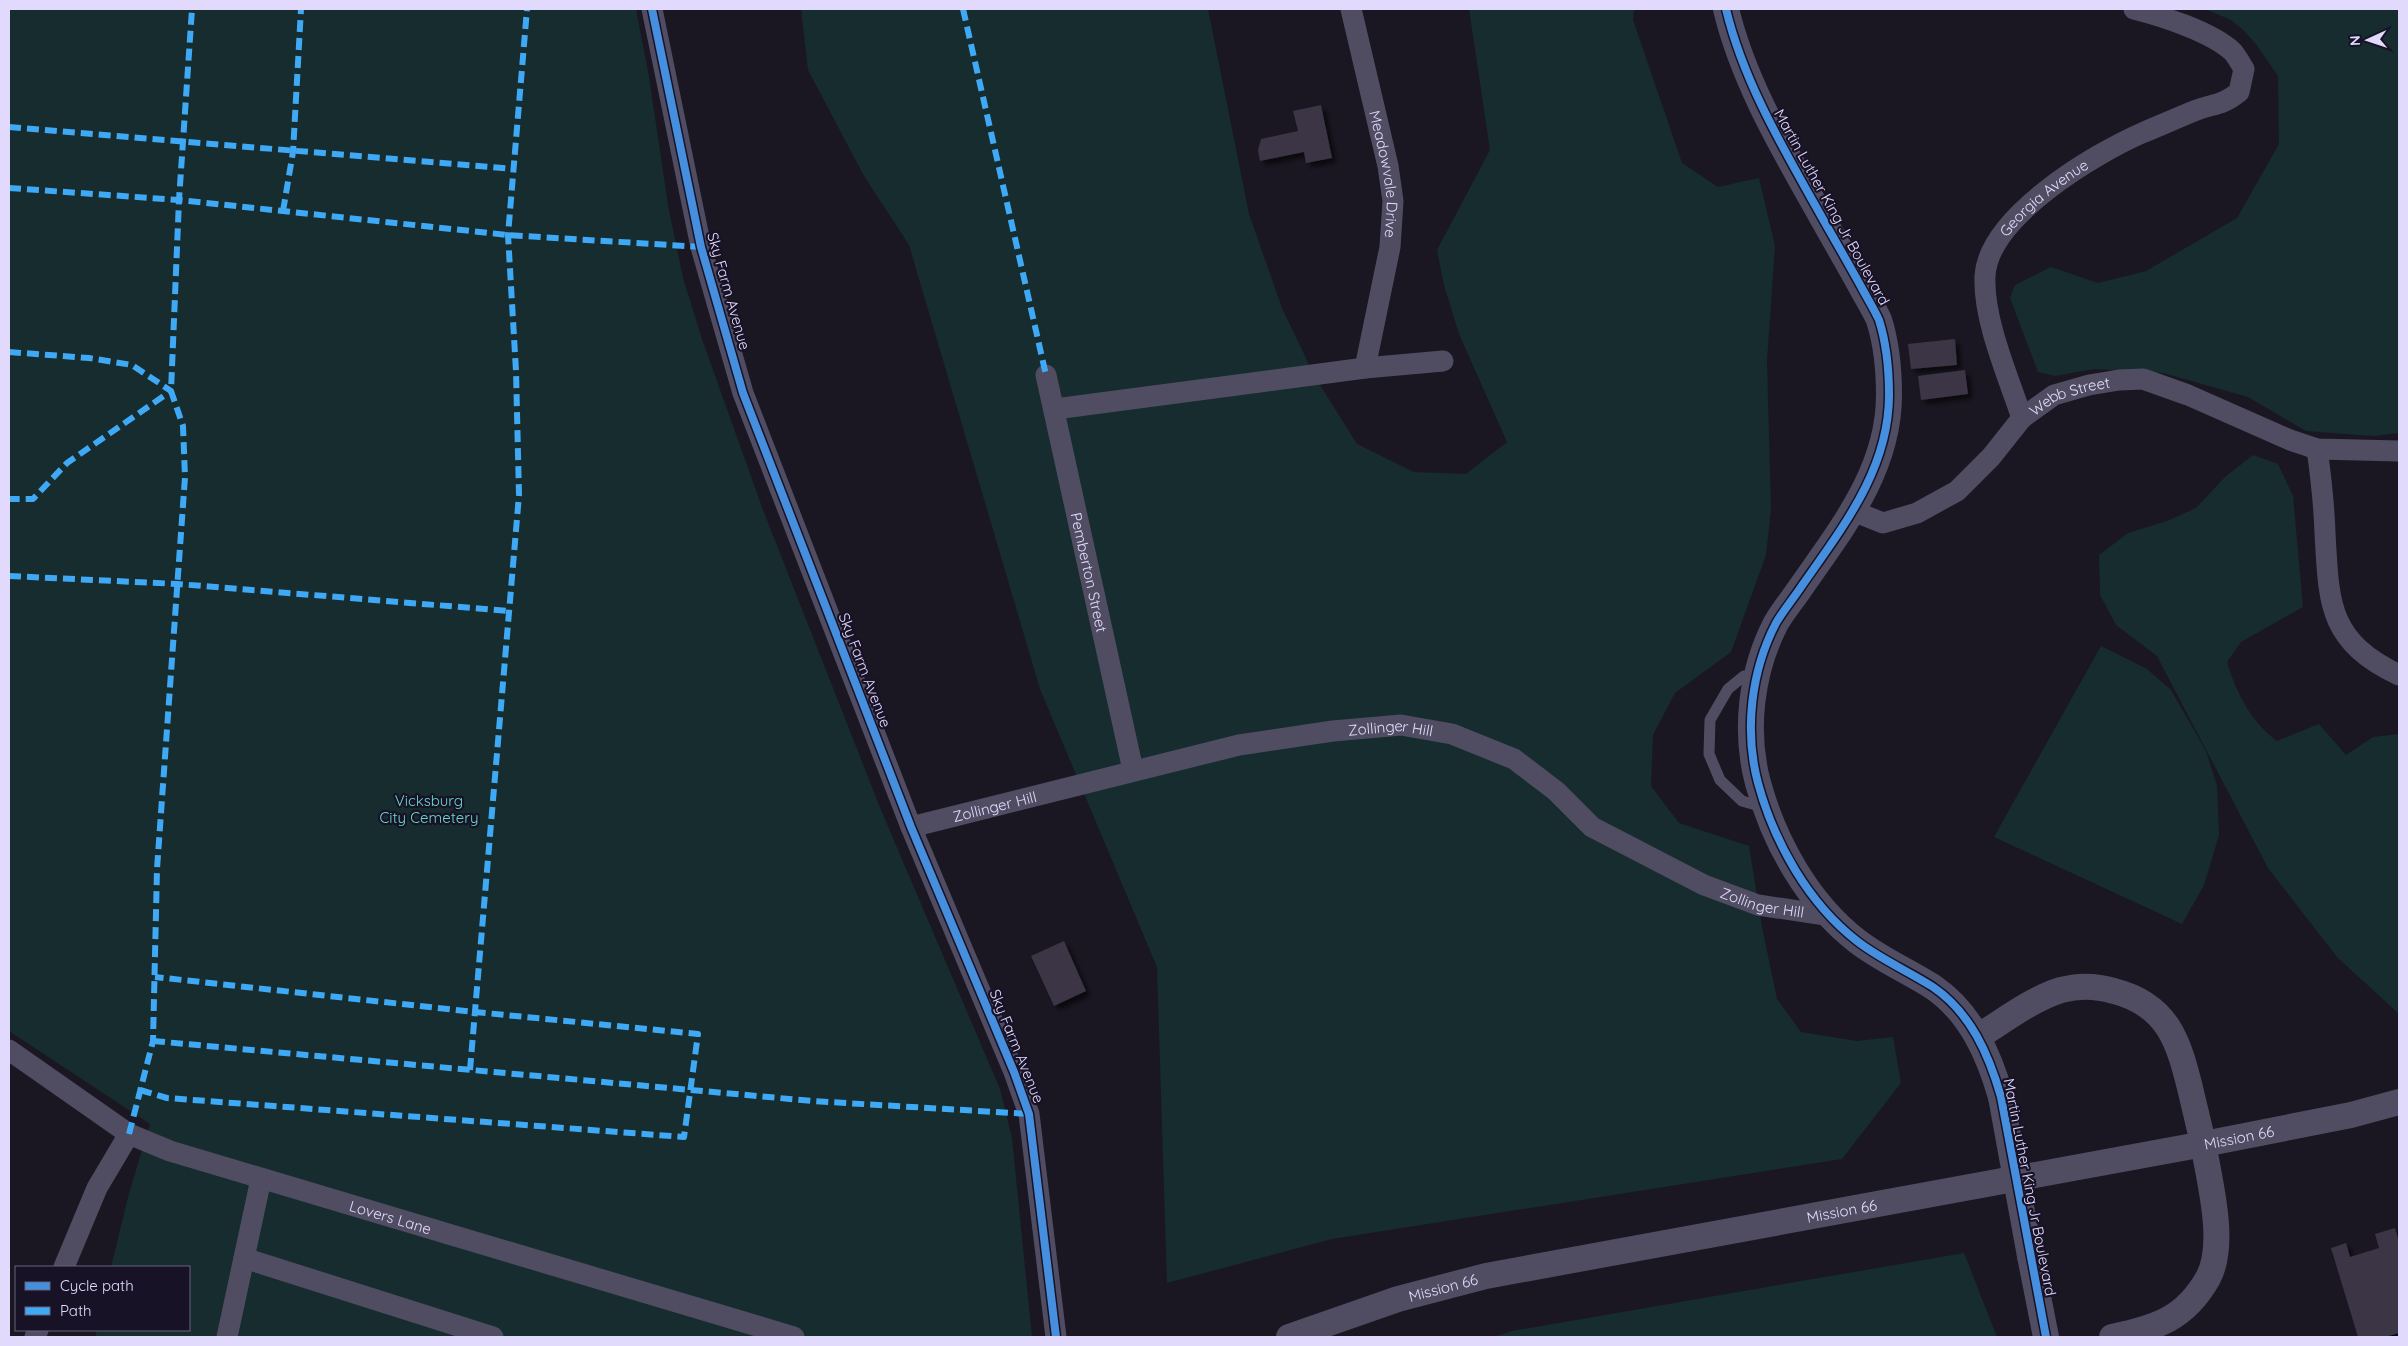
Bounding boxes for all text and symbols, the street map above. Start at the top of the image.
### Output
north arrow [2343,15,2393,65]
text: N [2346,35,2364,46]
street label: Martin Luther King Jr Boulevard [1770,106,1894,308]
street label: Meadowvale Drive [1366,108,1403,238]
street label: Georgia Avenue [1995,155,2092,240]
street label: Sky Farm Avenue [703,230,755,352]
street label: Webb Street [2025,372,2111,419]
street label: Pemberton Street [1067,511,1112,634]
street label: Sky Farm Avenue [834,610,896,730]
street label: Zollinger Hill [1347,715,1435,740]
street label: Zollinger Hill [950,787,1038,826]
park label: Vicksburg City Cemetery [380,791,478,827]
street label: Zollinger Hill [1718,882,1805,921]
street label: Sky Farm Avenue [985,986,1049,1106]
street label: Martin Luther King Jr Boulevard [2000,1077,2060,1297]
street label: Mission 66 [2202,1121,2276,1153]
street label: Mission 66 [1805,1195,1878,1226]
street label: Lovers Lane [347,1196,434,1238]
legend [15,1266,190,1331]
street label: Mission 66 [1406,1269,1480,1305]
text: Cycle path [60,1276,134,1295]
text: Path [60,1301,92,1320]

